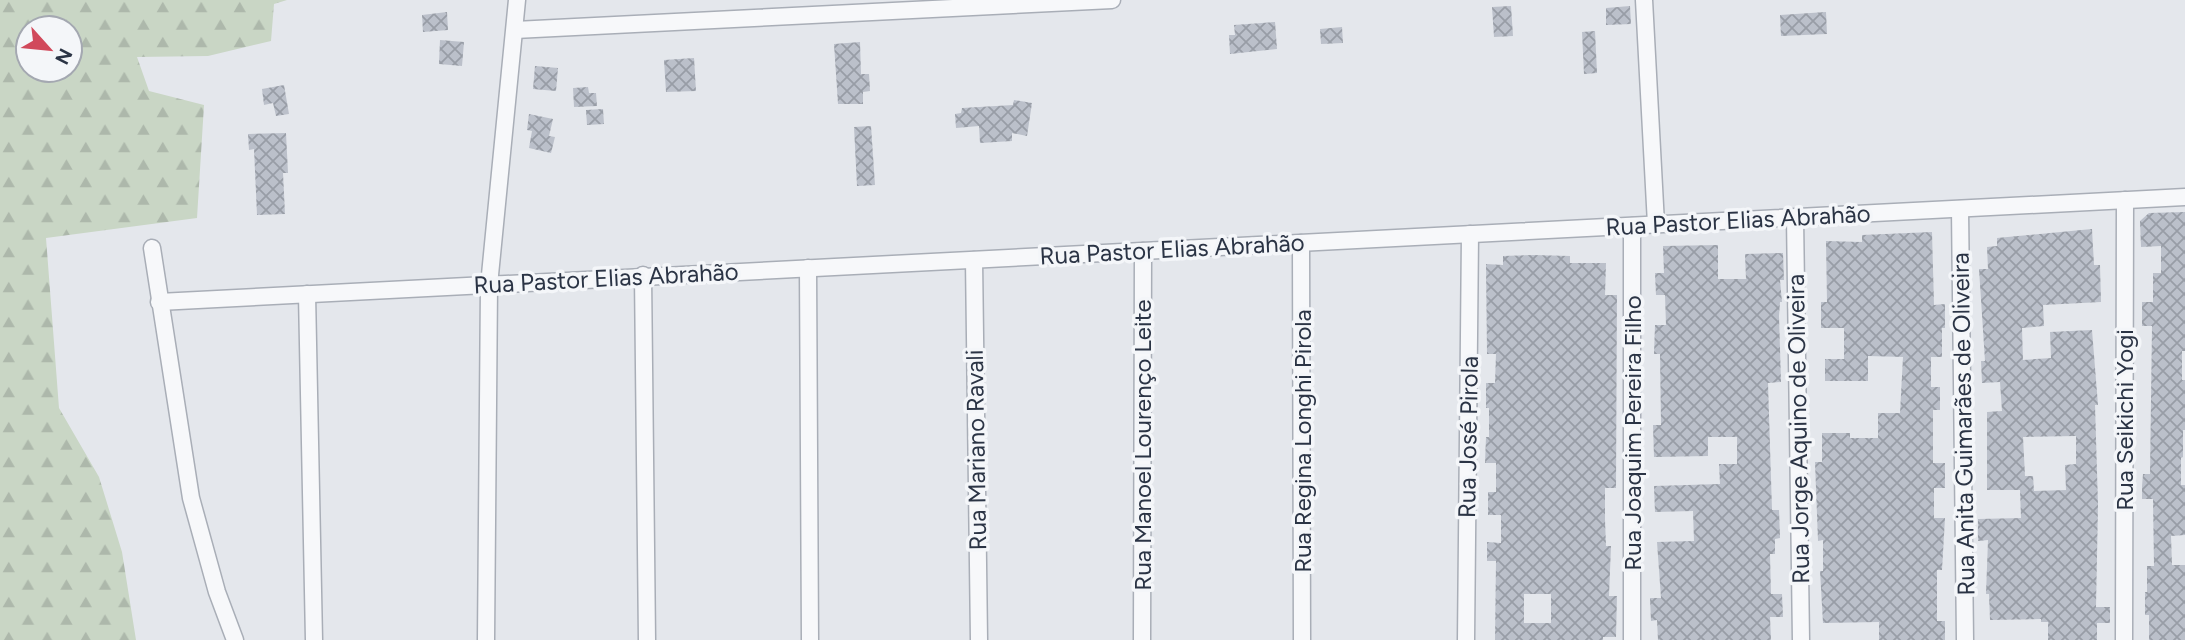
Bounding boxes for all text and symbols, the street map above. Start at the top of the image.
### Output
north arrow [14,14,84,84]
text: N [50,45,77,68]
street label: Rua Pastor Elias Abrahão [1605,199,1871,241]
street label: Rua Pastor Elias Abrahão [1039,228,1305,270]
street label: Rua Anita Guimarães de Oliveira [1946,252,1980,596]
street label: Rua Pastor Elias Abrahão [473,257,739,299]
street label: Rua Jorge Aquino de Oliveira [1781,274,1815,584]
street label: Rua Joaquim Pereira Filho [1618,295,1647,571]
street label: Rua Manoel Lourenço Leite [1128,299,1157,591]
street label: Rua Regina Longhi Pirola [1288,309,1317,573]
street label: Rua Seikichi Yogi [2110,329,2139,511]
street label: Rua Mariano Ravali [960,349,992,551]
street label: Rua José Pirola [1452,356,1484,518]

